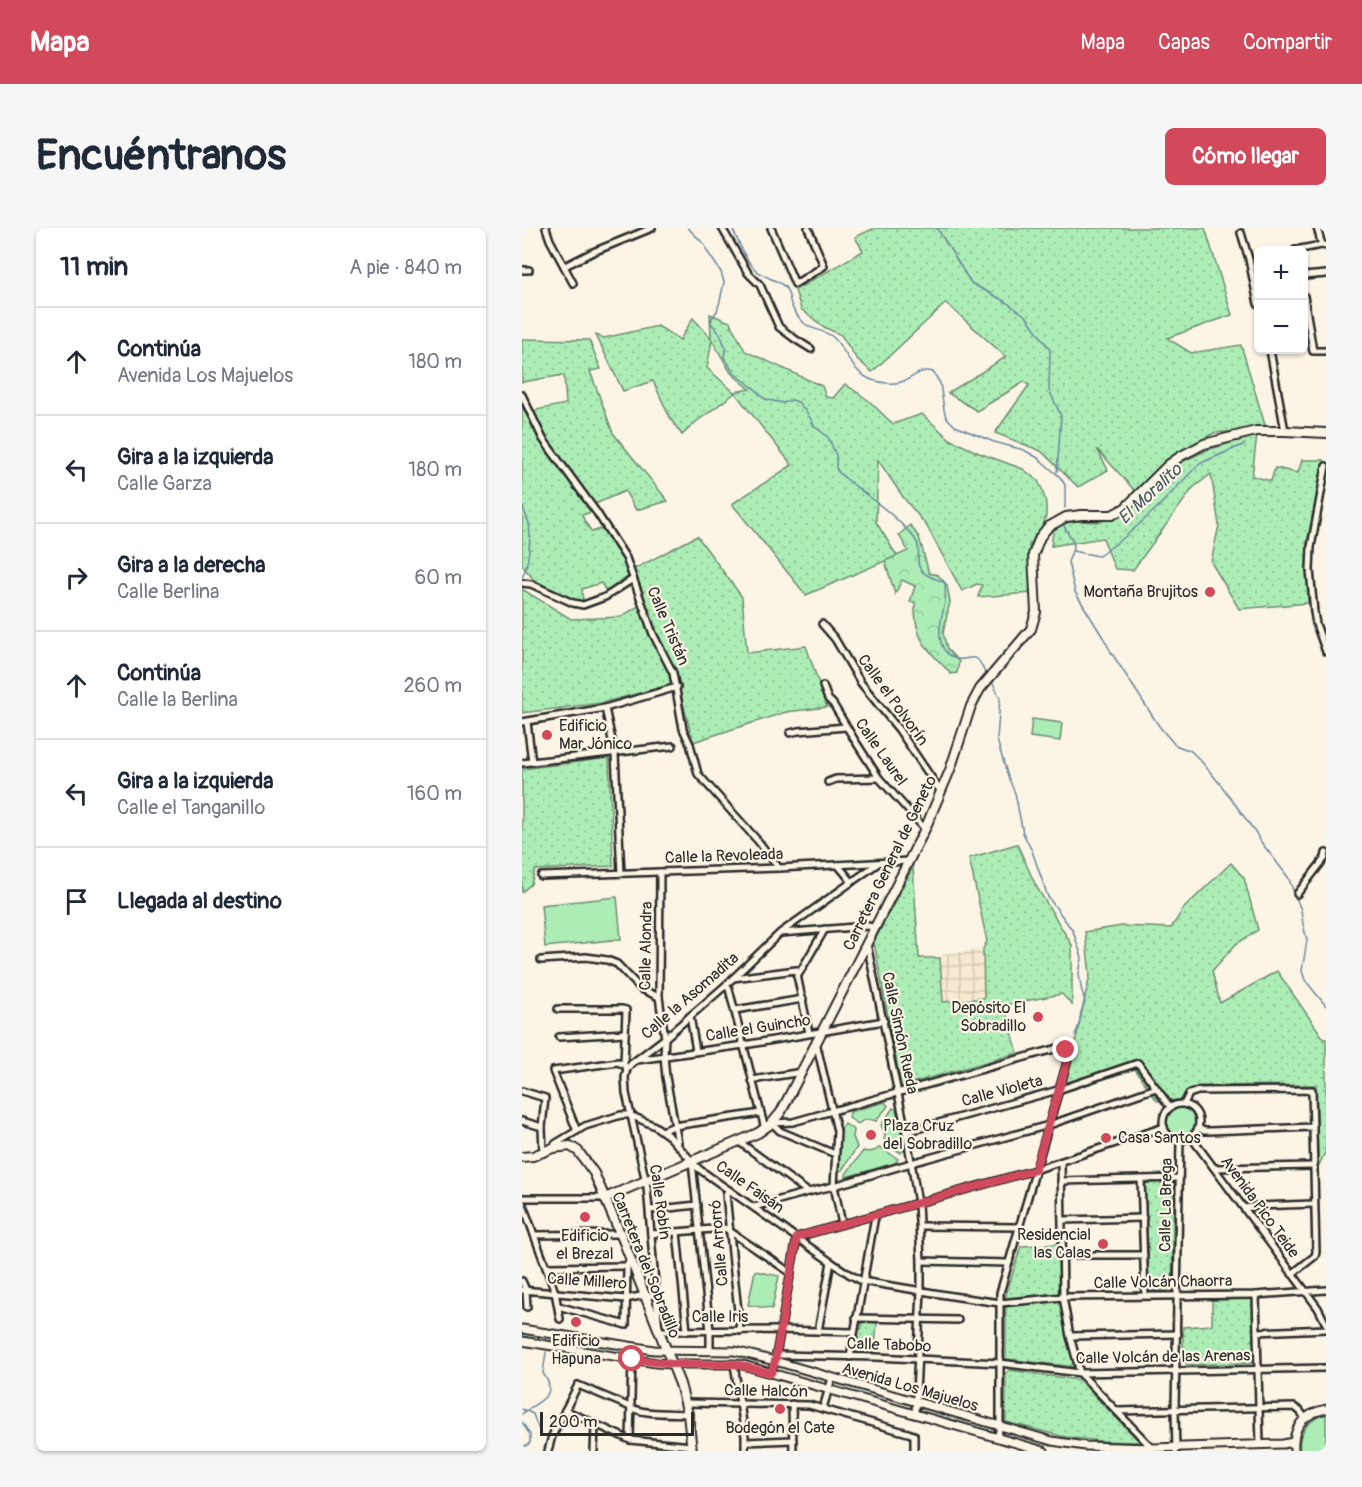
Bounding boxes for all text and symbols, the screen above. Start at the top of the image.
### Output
text: Mapa [30,25,89,60]
text: Mapa [1081,29,1125,56]
text: Capas [1158,29,1210,56]
text: Compartir [1243,29,1332,56]
button: Cómo llegar [1165,128,1326,185]
text: Encuéntranos [36,130,286,182]
map controls [1254,246,1308,354]
button: + [1254,246,1308,300]
text: 11 min [60,251,128,283]
text: A pie · 840 m [349,255,462,280]
button: − [1254,300,1308,354]
text: Continúa [117,335,201,363]
icon: ahead [60,345,93,378]
text: 180 m [408,349,462,374]
text: Avenida Los Majuelos [117,363,293,388]
text: Gira a la izquierda [117,443,274,471]
icon: left [60,453,93,486]
text: 180 m [408,457,462,482]
water label: El Moralito [1113,458,1188,529]
text: Calle Garza [117,471,212,496]
text: Gira a la derecha [117,551,265,579]
icon: right [60,561,93,594]
text: 60 m [415,565,462,590]
text: Calle Berlina [117,579,219,604]
place label: Montaña Brujitos [1084,582,1198,602]
street label: Calle Tristán [643,584,693,668]
marker: Montaña Brujitos [1203,585,1217,599]
street label: Calle el Polvorín [853,651,933,749]
text: Continúa [117,659,201,687]
icon: ahead [60,669,93,702]
text: 260 m [403,673,462,698]
text: Calle la Berlina [117,687,238,712]
street label: Calle Laurel [851,714,911,790]
place label: Edificio Mar Jónico [559,716,633,754]
marker: Edificio Mar Jónico [540,728,554,742]
text: Gira a la izquierda [117,767,274,795]
street label: Carretera General de Geneto [839,772,941,954]
icon: left [60,777,93,810]
text: 160 m [407,781,462,806]
text: Calle el Tanganillo [117,795,265,820]
street label: Calle la Revoleada [664,844,784,868]
icon: arrive [60,885,93,918]
text: Llegada al destino [117,887,282,915]
street label: Calle Alondra [635,901,657,991]
street label: Calle la Asomadita [637,948,743,1044]
street label: Calle Simón Rueda [877,970,923,1096]
place label: Depósito El Sobradillo [951,998,1026,1036]
street label: Calle el Guincho [704,1010,812,1046]
marker: Depósito El Sobradillo [1031,1010,1045,1024]
route end [1052,1036,1078,1062]
street label: Calle Violeta [959,1071,1045,1111]
place label: Plaza Cruz del Sobradillo [883,1116,972,1154]
marker: Plaza Cruz del Sobradillo [864,1128,878,1142]
place label: Casa Santos [1118,1128,1201,1148]
marker: Casa Santos [1099,1131,1113,1145]
street label: Avenida Pico Teide [1216,1152,1304,1262]
street label: Calle Faisán [712,1156,788,1218]
street label: Calle La Brega [1155,1158,1177,1252]
street label: Calle Robín [645,1163,675,1241]
street label: Carretera del Sobradillo [607,1189,685,1342]
street label: Calle Arrorró [705,1199,733,1287]
marker: Edificio el Brezal [578,1210,592,1224]
place label: Residencial las Calas [1017,1225,1091,1263]
place label: Edificio el Brezal [556,1226,614,1264]
marker: Residencial las Calas [1096,1237,1110,1251]
street label: Calle Millero [546,1268,628,1294]
street label: Calle Volcán Chaorra [1093,1271,1233,1293]
street label: Calle Iris [692,1307,748,1327]
marker: Edificio Hapuna [569,1315,583,1329]
place label: Edificio Hapuna [551,1331,601,1369]
street label: Calle Tabobo [846,1334,932,1356]
route start [618,1345,644,1371]
street label: Calle Volcán de las Arenas [1076,1345,1250,1369]
street label: Avenida Los Majuelos [840,1358,980,1416]
street label: Calle Halcón [724,1380,808,1402]
marker: Bodegón el Cate [773,1402,787,1416]
scale bar [540,1409,694,1436]
text: 200 m [549,1412,597,1432]
place label: Bodegón el Cate [725,1418,835,1438]

